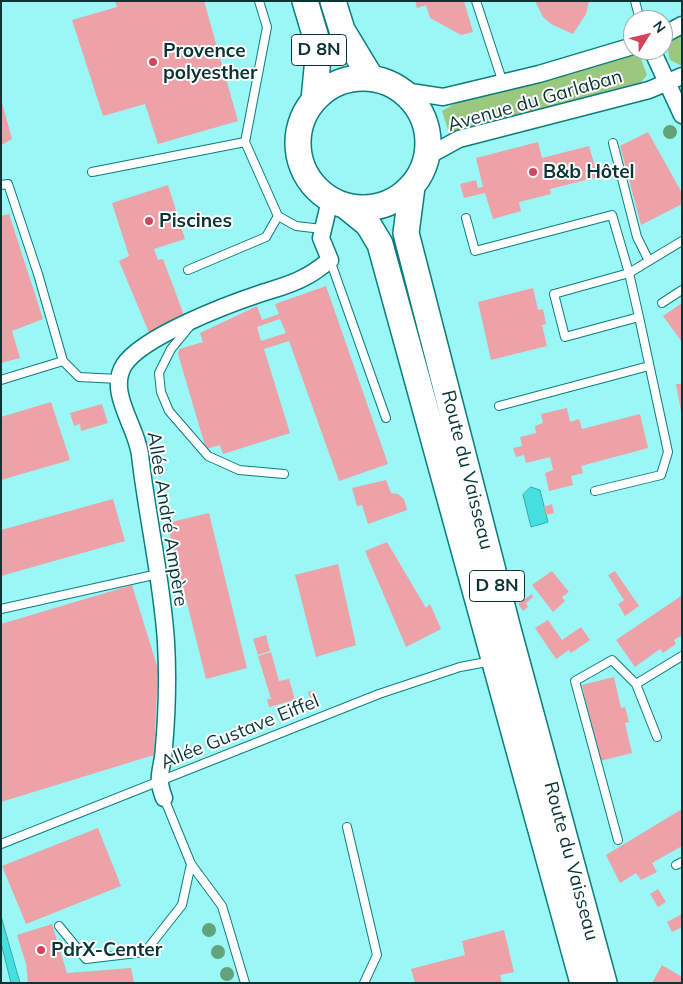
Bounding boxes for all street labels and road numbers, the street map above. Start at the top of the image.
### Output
road number: D 8N [292,34,346,66]
street label: Avenue du Garlaban [445,65,625,137]
street label: Route du Vaisseau [436,388,498,552]
street label: Allée André Ampère [142,430,192,608]
road number: D 8N [470,570,524,602]
street label: Allée Gustave Eiffel [157,690,323,774]
street label: Route du Vaisseau [539,779,603,943]

